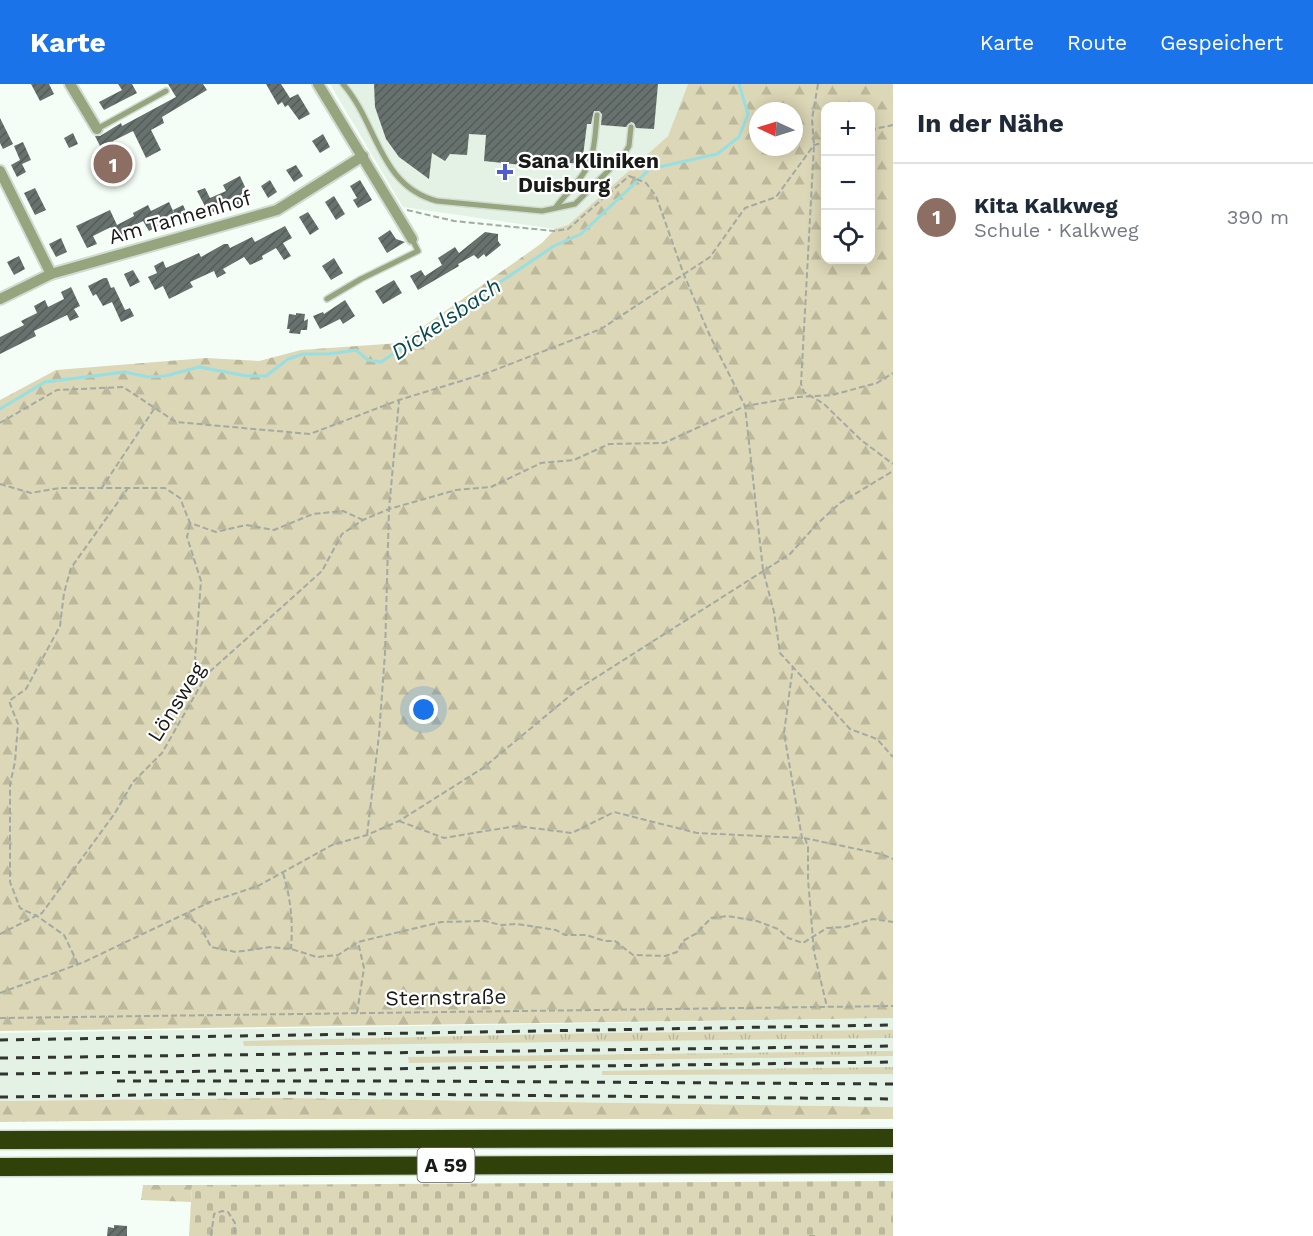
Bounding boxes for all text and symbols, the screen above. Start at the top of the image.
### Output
text: Karte [30,26,106,59]
text: Karte [980,30,1034,55]
text: Route [1067,30,1127,55]
text: Gespeichert [1160,30,1283,55]
north arrow [749,102,803,156]
map controls [821,102,875,264]
button: + [821,102,875,156]
text: In der Nähe [917,108,1064,138]
pin: 1 [94,142,132,187]
place label: Sana Kliniken Duisburg [518,148,659,197]
button: − [821,156,875,210]
marker: Sana Kliniken Duisburg [496,163,514,181]
street label: Am Tannenhof [106,185,254,249]
text: Kita Kalkweg [974,193,1118,218]
text: 1 [932,205,941,229]
text: 390 m [1227,205,1289,229]
button: locate [821,210,875,264]
text: Schule · Kalkweg [974,218,1139,242]
water label: Dickelsbach [386,273,506,365]
street label: Lönsweg [142,657,211,746]
your location [409,695,438,724]
street label: Sternstraße [385,983,507,1011]
road number: A 59 [418,1148,474,1182]

